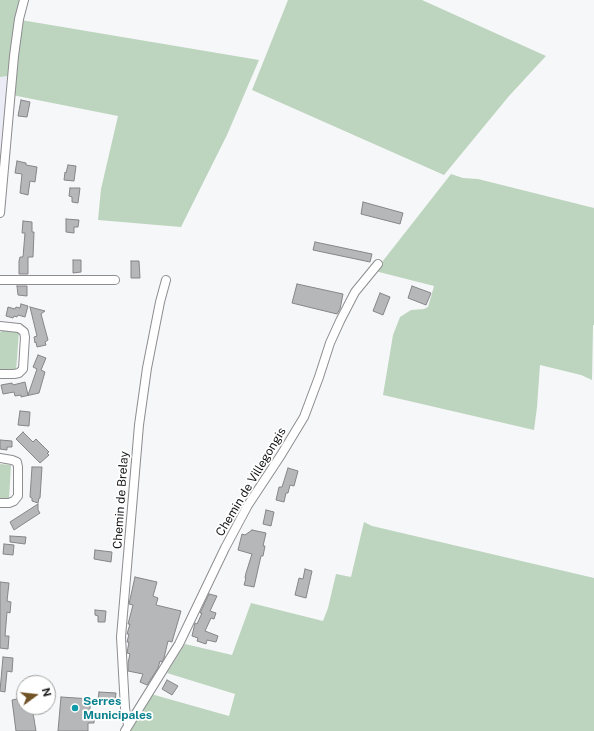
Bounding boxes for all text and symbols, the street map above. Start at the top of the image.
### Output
street label: Chemin de Villegongis [213,425,289,539]
street label: Chemin de Brelay [110,451,132,549]
north arrow [16,675,56,715]
text: N [40,686,54,698]
place label: Serres Municipales [83,694,152,722]
marker: Serres Municipales [70,703,80,713]

